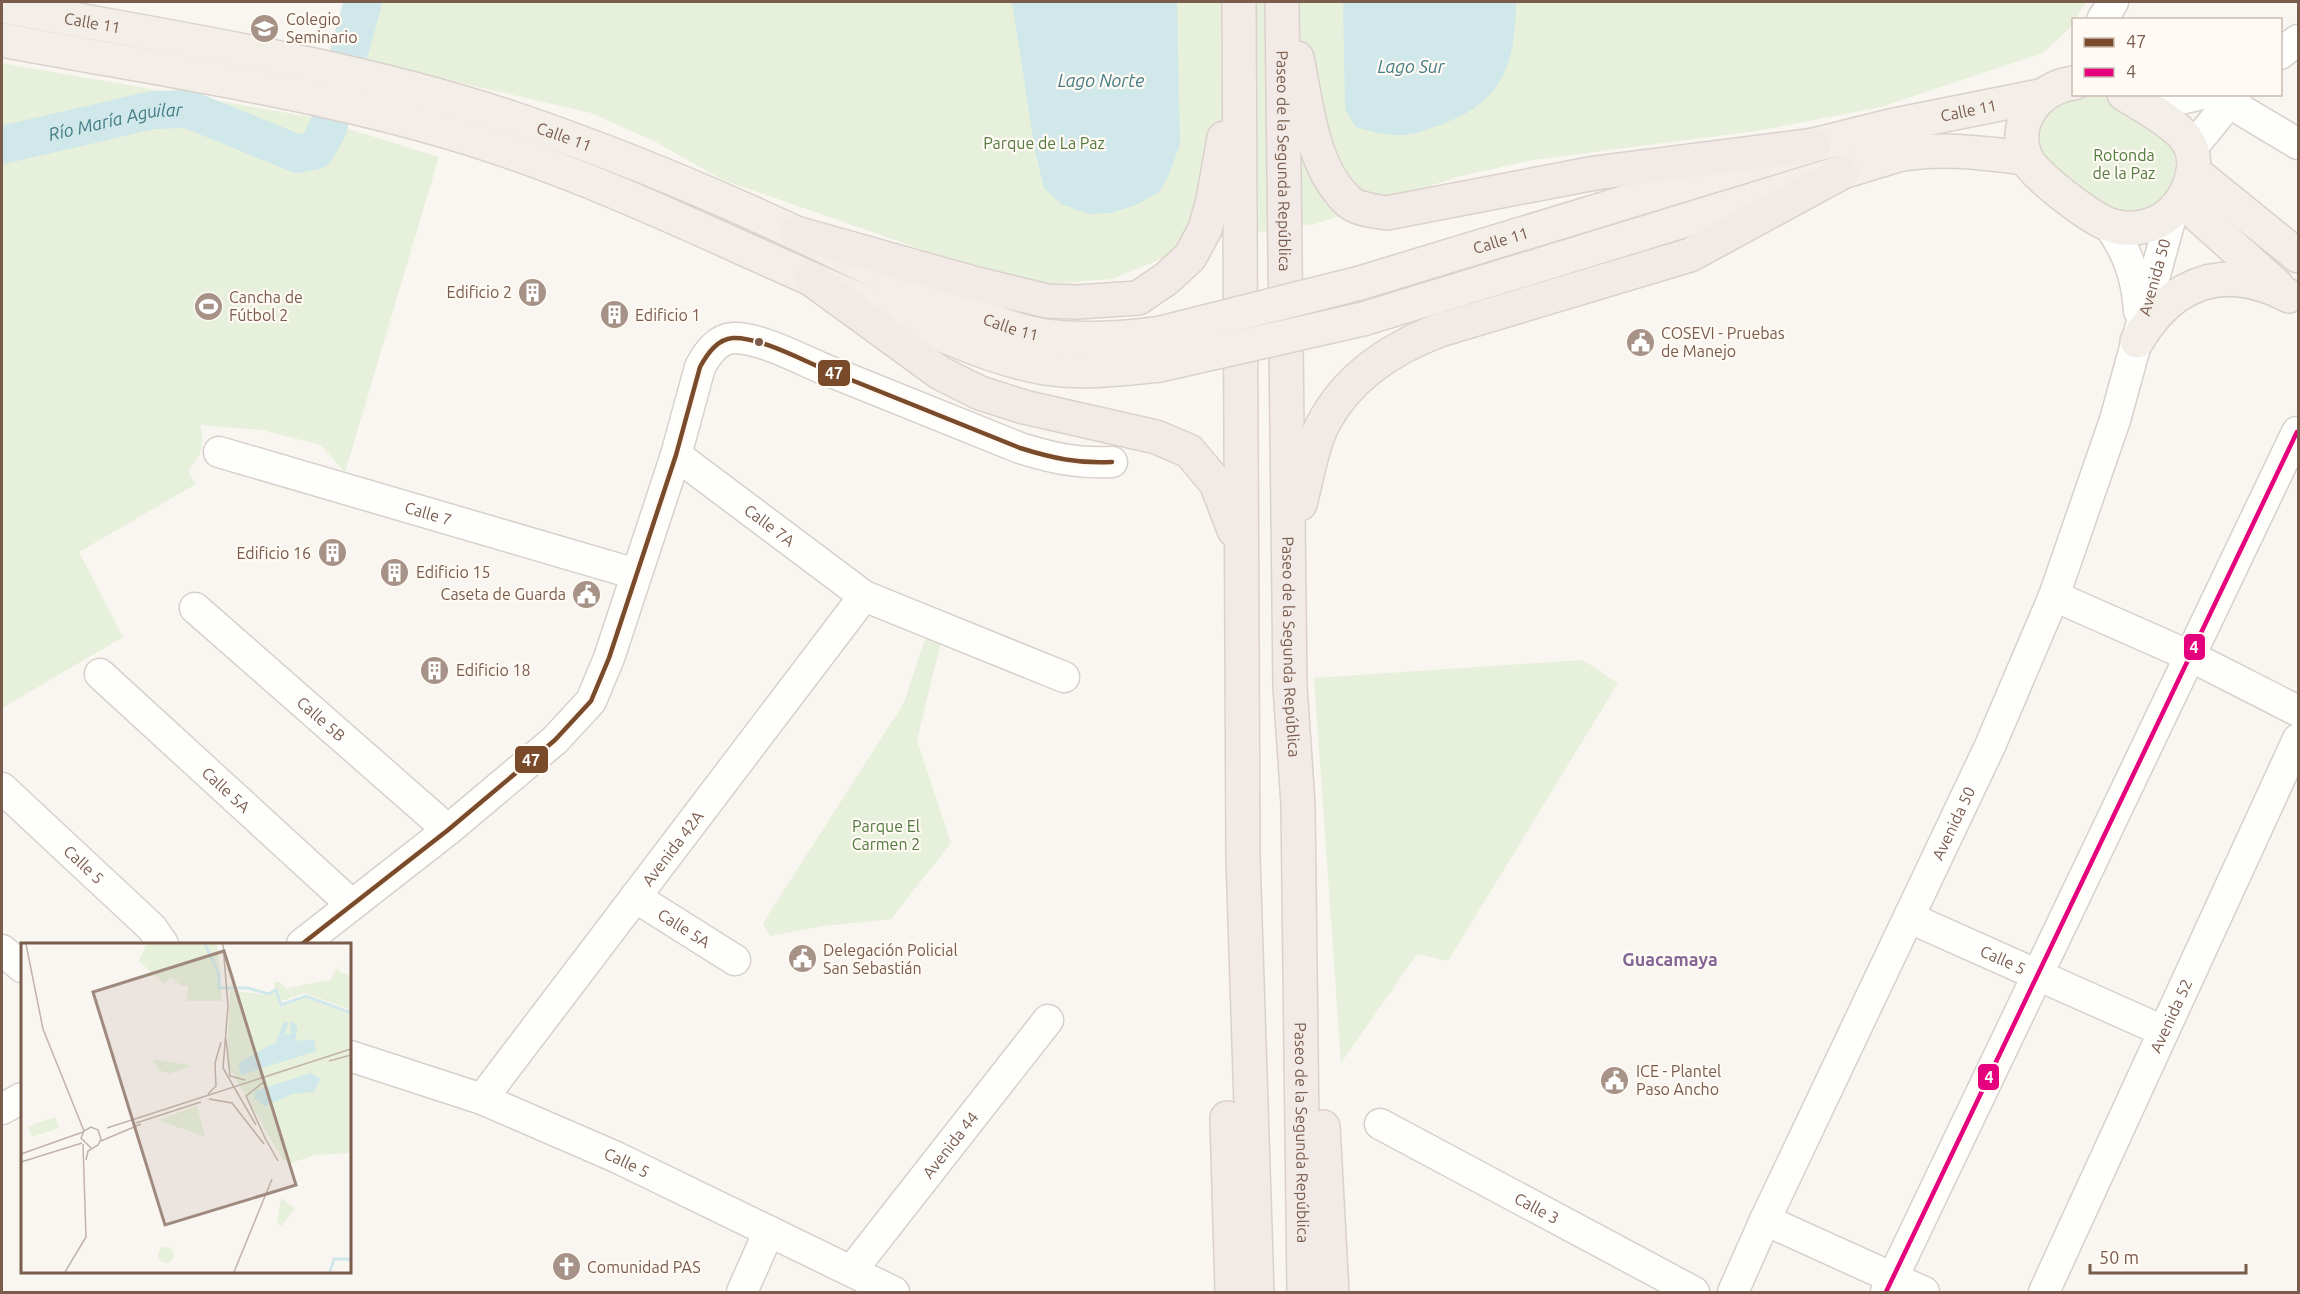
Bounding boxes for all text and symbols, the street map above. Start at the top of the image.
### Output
street label: Calle 11 [63,9,122,37]
place label: Colegio Seminario [286,10,358,46]
school or university icon: Colegio Seminario [249,12,281,44]
legend [2072,18,2282,96]
text: 47 [2126,31,2146,51]
street label: Paseo de la Segunda República [1274,50,1294,272]
water label: Lago Sur [1377,56,1446,76]
text: 4 [2126,61,2136,81]
water label: Lago Norte [1058,70,1144,90]
street label: Calle 11 [1939,96,1998,125]
water label: Río María Aguilar [46,99,184,144]
street label: Calle 11 [534,118,594,155]
park label: Parque de La Paz [983,134,1105,152]
park label: Rotonda de la Paz [2093,146,2155,182]
street label: Calle 11 [1471,223,1531,257]
street label: Avenida 50 [2135,237,2174,318]
building icon: Edificio 2 [517,276,549,308]
place label: Edificio 2 [447,283,512,301]
place label: Cancha de Fútbol 2 [229,288,303,324]
sports icon: Cancha de Fútbol 2 [192,290,224,322]
building icon: Edificio 1 [598,299,630,331]
place label: Edificio 1 [635,306,700,324]
street label: Calle 11 [981,309,1040,344]
place label: COSEVI - Pruebas de Manejo [1661,324,1785,360]
public building icon: COSEVI - Pruebas de Manejo [1624,326,1656,358]
unlabelled marker [753,336,765,348]
line badge: 47 [817,359,851,387]
text: 47 [825,364,843,382]
street label: Calle 7 [403,498,454,529]
street label: Calle 7A [741,500,799,550]
street label: Paseo de la Segunda República [1279,536,1304,758]
building icon: Edificio 16 [316,537,348,569]
place label: Edificio 16 [237,544,311,562]
building icon: Edificio 15 [379,556,411,588]
place label: Edificio 15 [416,563,490,581]
public building icon: Caseta de Guarda [571,578,603,610]
place label: Caseta de Guarda [441,585,566,603]
line badge: 4 [2183,633,2206,661]
text: 4 [2189,638,2199,656]
building icon: Edificio 18 [419,654,451,686]
place label: Edificio 18 [456,661,530,679]
street label: Calle 5B [293,693,349,745]
line badge: 47 [514,745,549,774]
text: 47 [522,751,540,769]
street label: Calle 5A [198,763,254,816]
street label: Avenida 50 [1928,784,1978,863]
street label: Avenida 42A [638,807,707,889]
park label: Parque El Carmen 2 [852,817,920,853]
street label: Calle 5 [60,841,108,887]
street label: Calle 5A [655,905,714,951]
place label: Delegación Policial San Sebastián [823,941,958,977]
street label: Calle 5 [1978,942,2029,978]
inset map [21,943,351,1273]
public building icon: Delegación Policial San Sebastián [786,943,818,975]
district label: Guacamaya [1622,949,1718,969]
street label: Avenida 52 [2146,976,2196,1055]
street label: Paseo de la Segunda República [1292,1022,1312,1243]
place label: ICE - Plantel Paso Ancho [1636,1062,1721,1098]
line badge: 4 [1977,1063,2000,1091]
public building icon: ICE - Plantel Paso Ancho [1599,1064,1631,1096]
text: 4 [1984,1068,1994,1086]
street label: Avenida 44 [919,1108,982,1182]
street label: Calle 5 [602,1144,652,1181]
street label: Calle 3 [1512,1189,1562,1227]
scale bar [2090,1237,2246,1275]
text: 50 m [2099,1247,2139,1267]
church icon: Comunidad PAS [550,1251,582,1283]
place label: Comunidad PAS [587,1258,701,1276]

